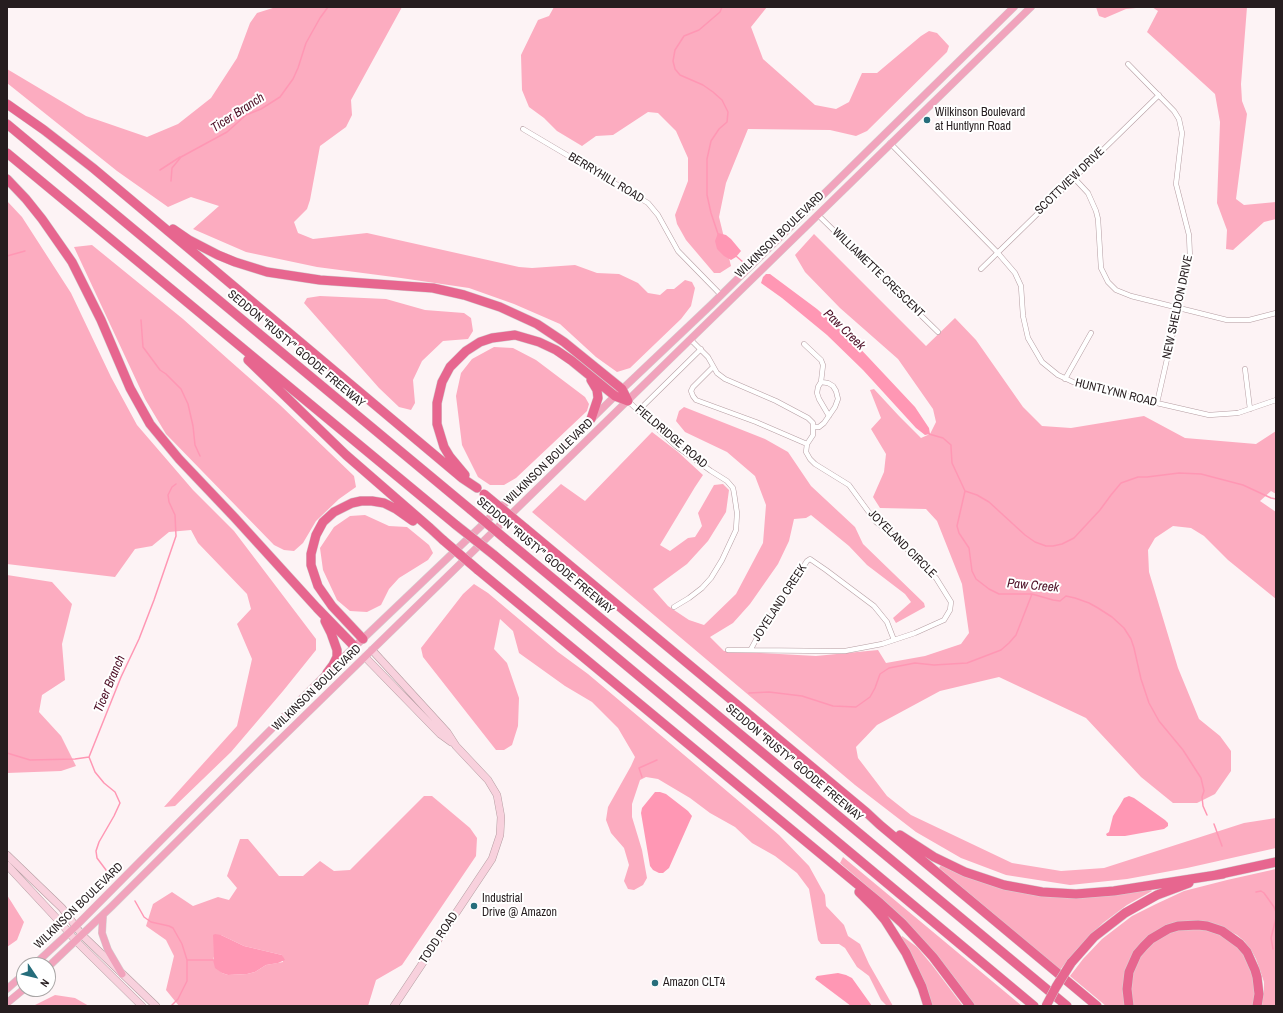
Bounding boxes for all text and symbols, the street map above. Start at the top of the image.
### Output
water label: Ticer Branch [208,90,268,136]
place label: Wilkinson Boulevard at Huntlynn Road [935,106,1025,134]
marker: Wilkinson Boulevard at Huntlynn Road [922,115,932,125]
street label: SCOTTVIEW DRIVE [1032,144,1108,218]
street label: BERRYHILL ROAD [566,150,646,206]
street label: WILKINSON BOULEVARD [733,189,827,281]
street label: WILLIAMETTE CRESCENT [829,225,927,321]
street label: NEW SHELDON DRIVE [1160,254,1196,360]
street label: SEDDON "RUSTY" GOODE FREEWAY [224,287,368,411]
water label: Paw Creek [820,306,868,354]
street label: HUNTLYNN ROAD [1073,376,1159,410]
street label: FIELDRIDGE ROAD [632,402,710,472]
street label: WILKINSON BOULEVARD [502,416,596,508]
street label: SEDDON "RUSTY" GOODE FREEWAY [473,494,617,618]
street label: JOYELAND CIRCLE [865,507,939,581]
street label: JOYELAND CREEK [750,562,810,644]
water label: Paw Creek [1006,576,1060,596]
street label: WILKINSON BOULEVARD [270,642,364,734]
water label: Ticer Branch [91,653,129,715]
street label: SEDDON "RUSTY" GOODE FREEWAY [722,701,866,825]
street label: WILKINSON BOULEVARD [32,860,126,952]
place label: Industrial Drive @ Amazon [482,892,557,920]
marker: Industrial Drive @ Amazon [469,901,479,911]
street label: TODD ROAD [417,910,461,966]
north arrow [16,957,56,997]
place label: Amazon CLT4 [663,976,725,990]
text: N [37,977,53,990]
marker: Amazon CLT4 [650,978,660,988]

